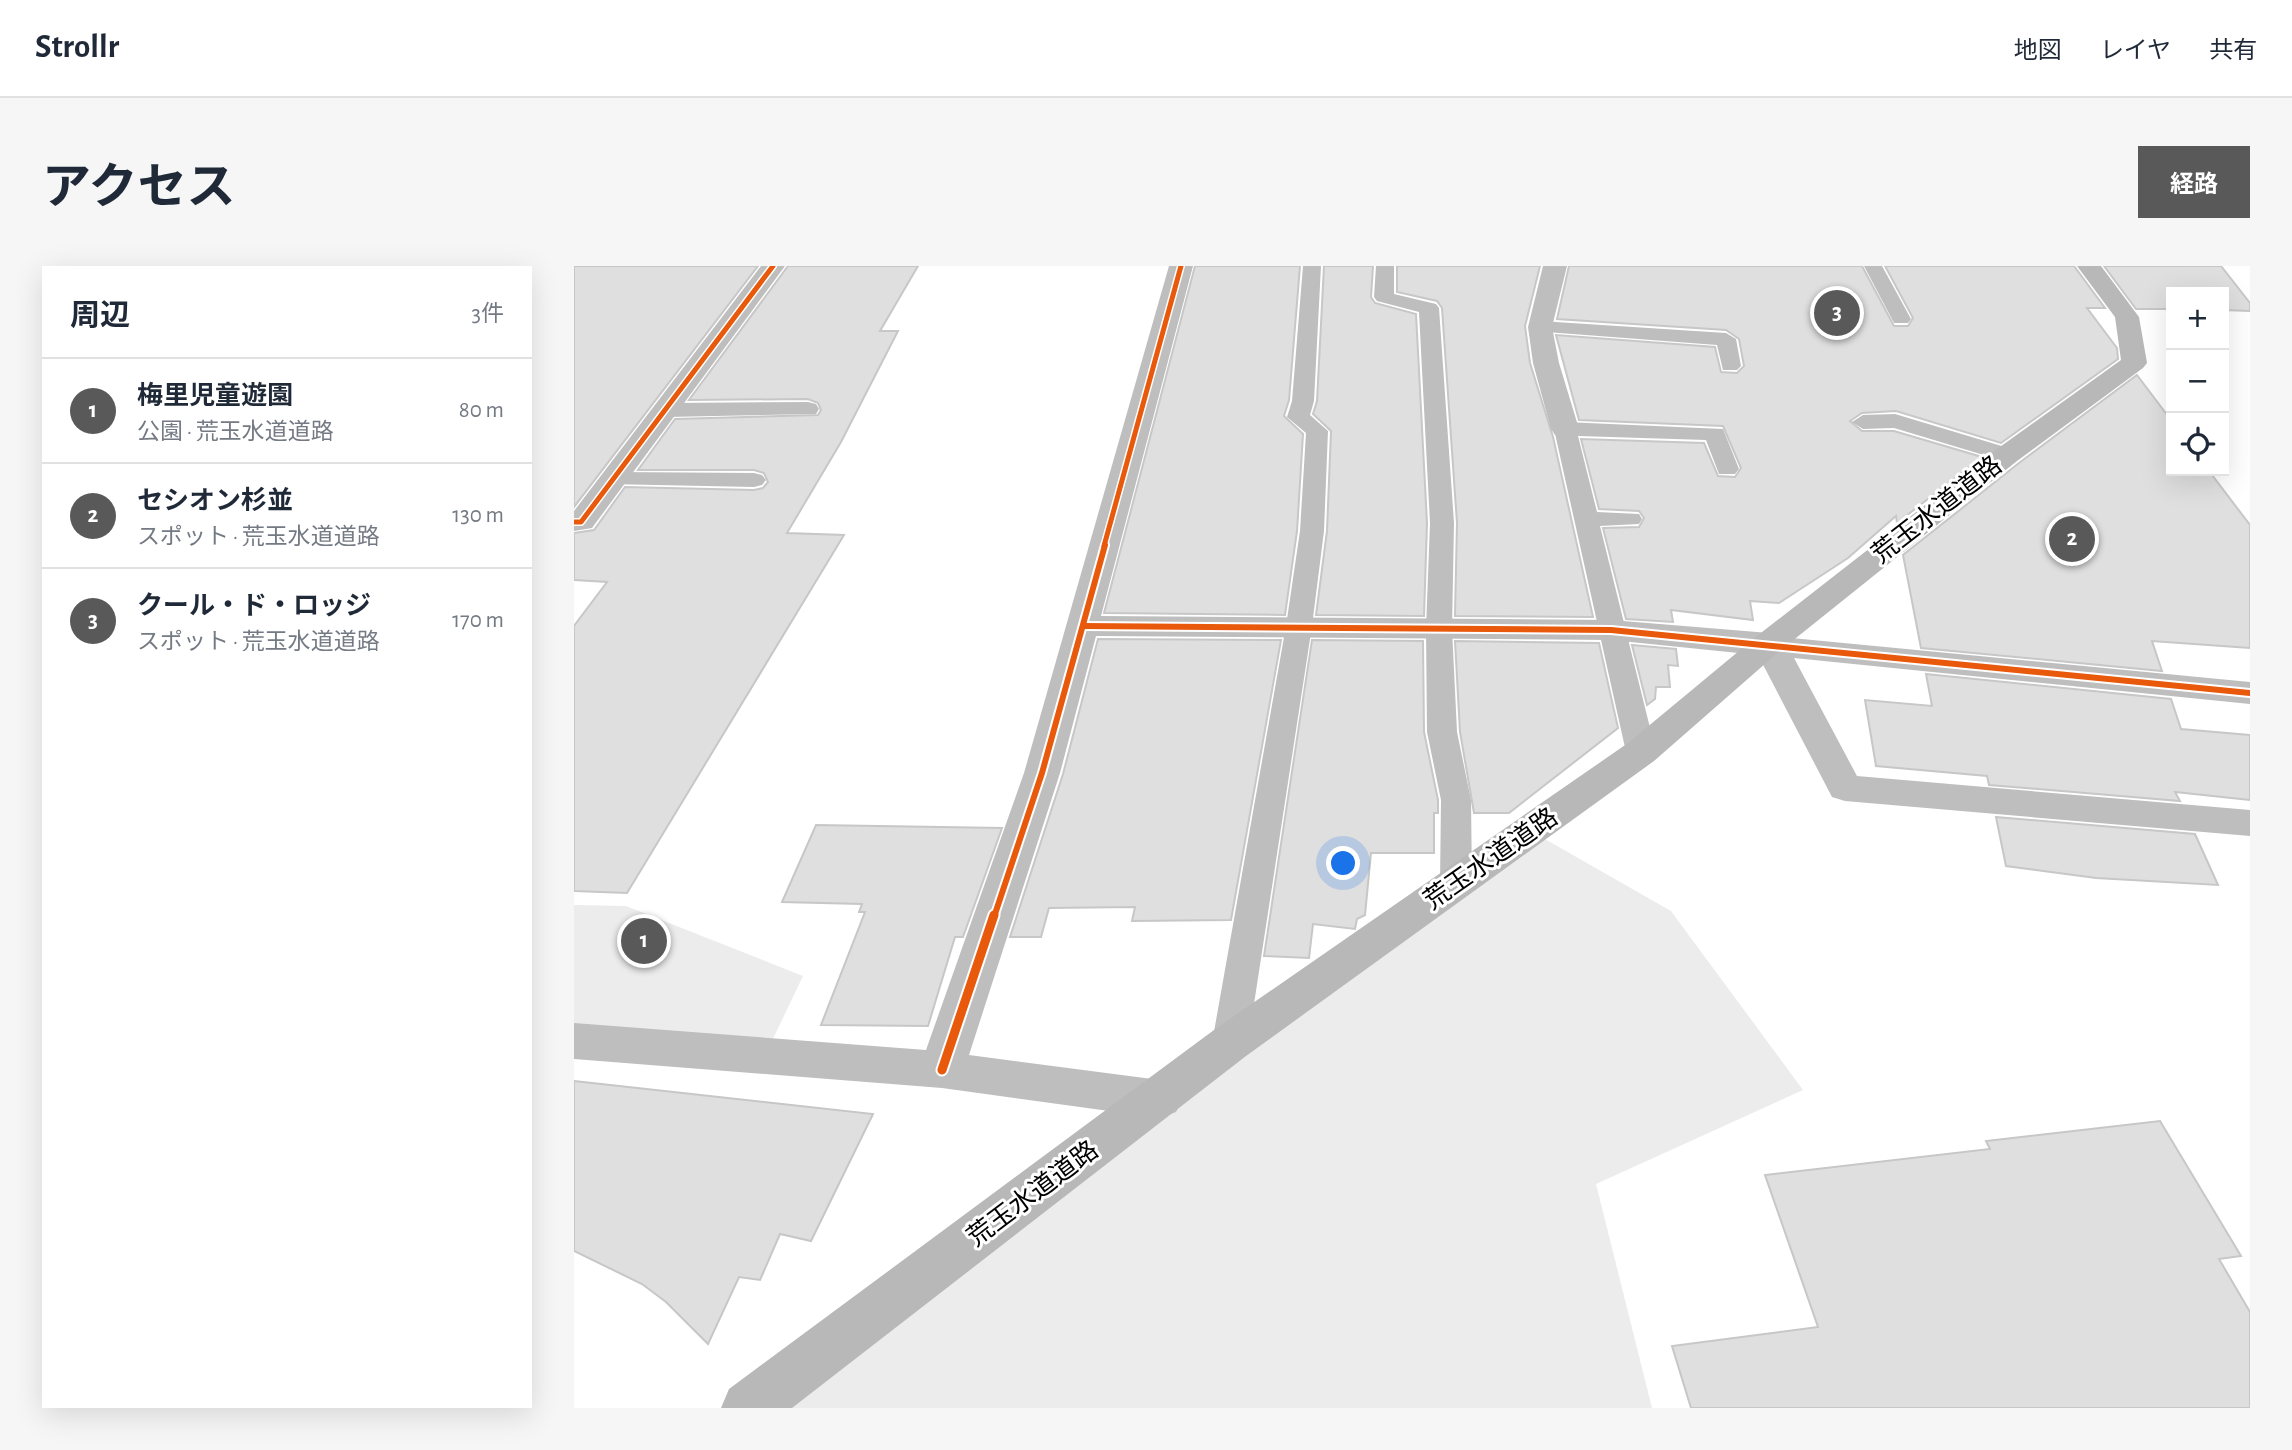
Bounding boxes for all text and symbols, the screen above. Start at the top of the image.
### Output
text: Strollr [35,31,119,64]
text: 地図 [2014,39,2062,63]
text: レイヤ [2100,39,2171,63]
text: 共有 [2209,39,2257,63]
button: 経路 [2138,146,2250,218]
text: アクセス [42,164,236,213]
pin: 3 [1814,287,1860,339]
map controls [2166,287,2229,476]
button: + [2166,287,2229,350]
text: 周辺 [70,301,130,331]
text: 3件 [472,303,504,326]
button: − [2166,350,2229,413]
text: 梅里児童遊園 [137,383,293,409]
text: 1 [89,399,97,422]
text: 80 m [459,399,504,422]
button: locate [2166,413,2229,476]
text: 公園 · 荒玉水道道路 [137,421,334,444]
street label: 荒玉水道道路 [1867,451,2006,568]
text: セシオン杉並 [137,488,293,514]
text: 2 [88,504,98,527]
text: 130 m [452,504,504,527]
pin: 2 [2049,513,2095,565]
text: スポット · 荒玉水道道路 [137,526,380,549]
text: クール・ド・ロッジ [137,593,371,619]
text: 3 [88,609,98,632]
text: 170 m [452,609,504,632]
text: スポット · 荒玉水道道路 [137,631,380,654]
street label: 荒玉水道道路 [1419,803,1562,914]
your location [1326,846,1360,880]
pin: 1 [621,915,667,967]
street label: 荒玉水道道路 [962,1136,1103,1251]

